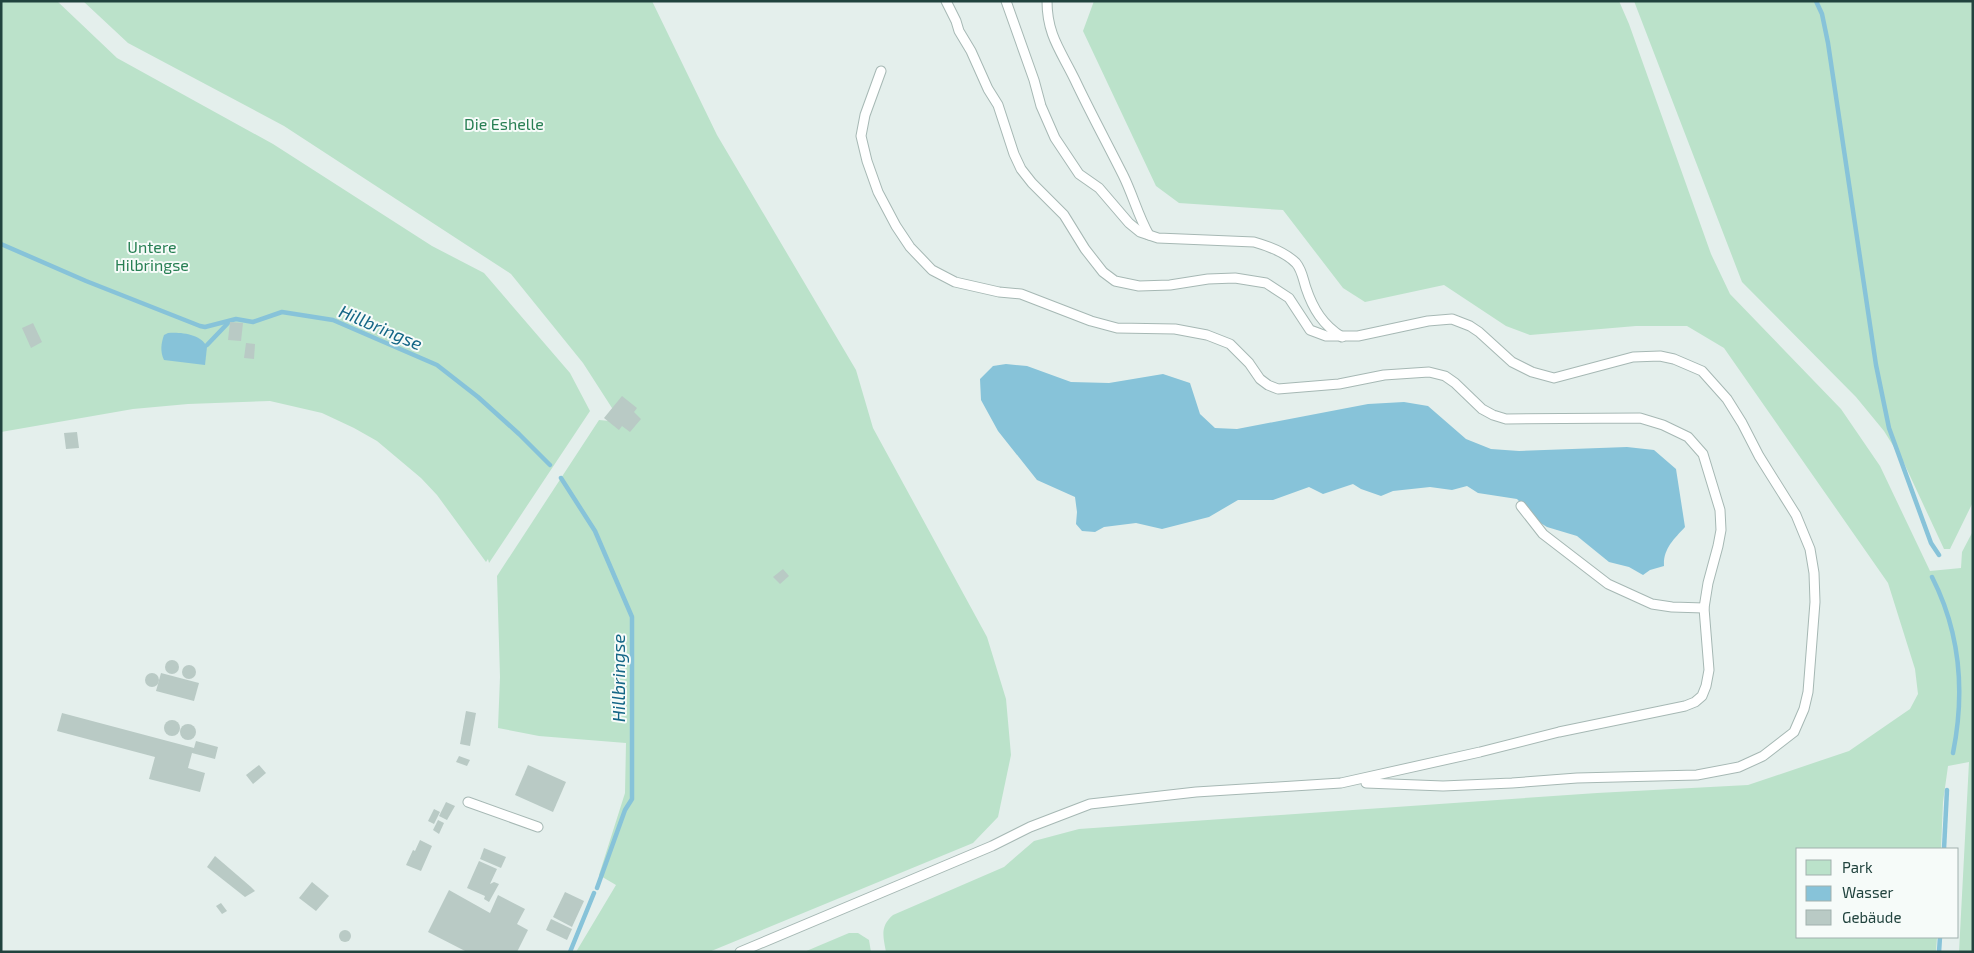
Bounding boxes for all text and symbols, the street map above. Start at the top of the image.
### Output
park label: Die Eshelle [464,114,544,133]
park label: Untere Hilbringse [115,237,189,274]
water label: Hillbringse [336,300,426,355]
water label: Hillbringse [607,633,629,722]
legend [1796,848,1959,938]
text: Park [1842,858,1873,876]
text: Wasser [1842,883,1894,901]
text: Gebäude [1842,908,1901,926]

